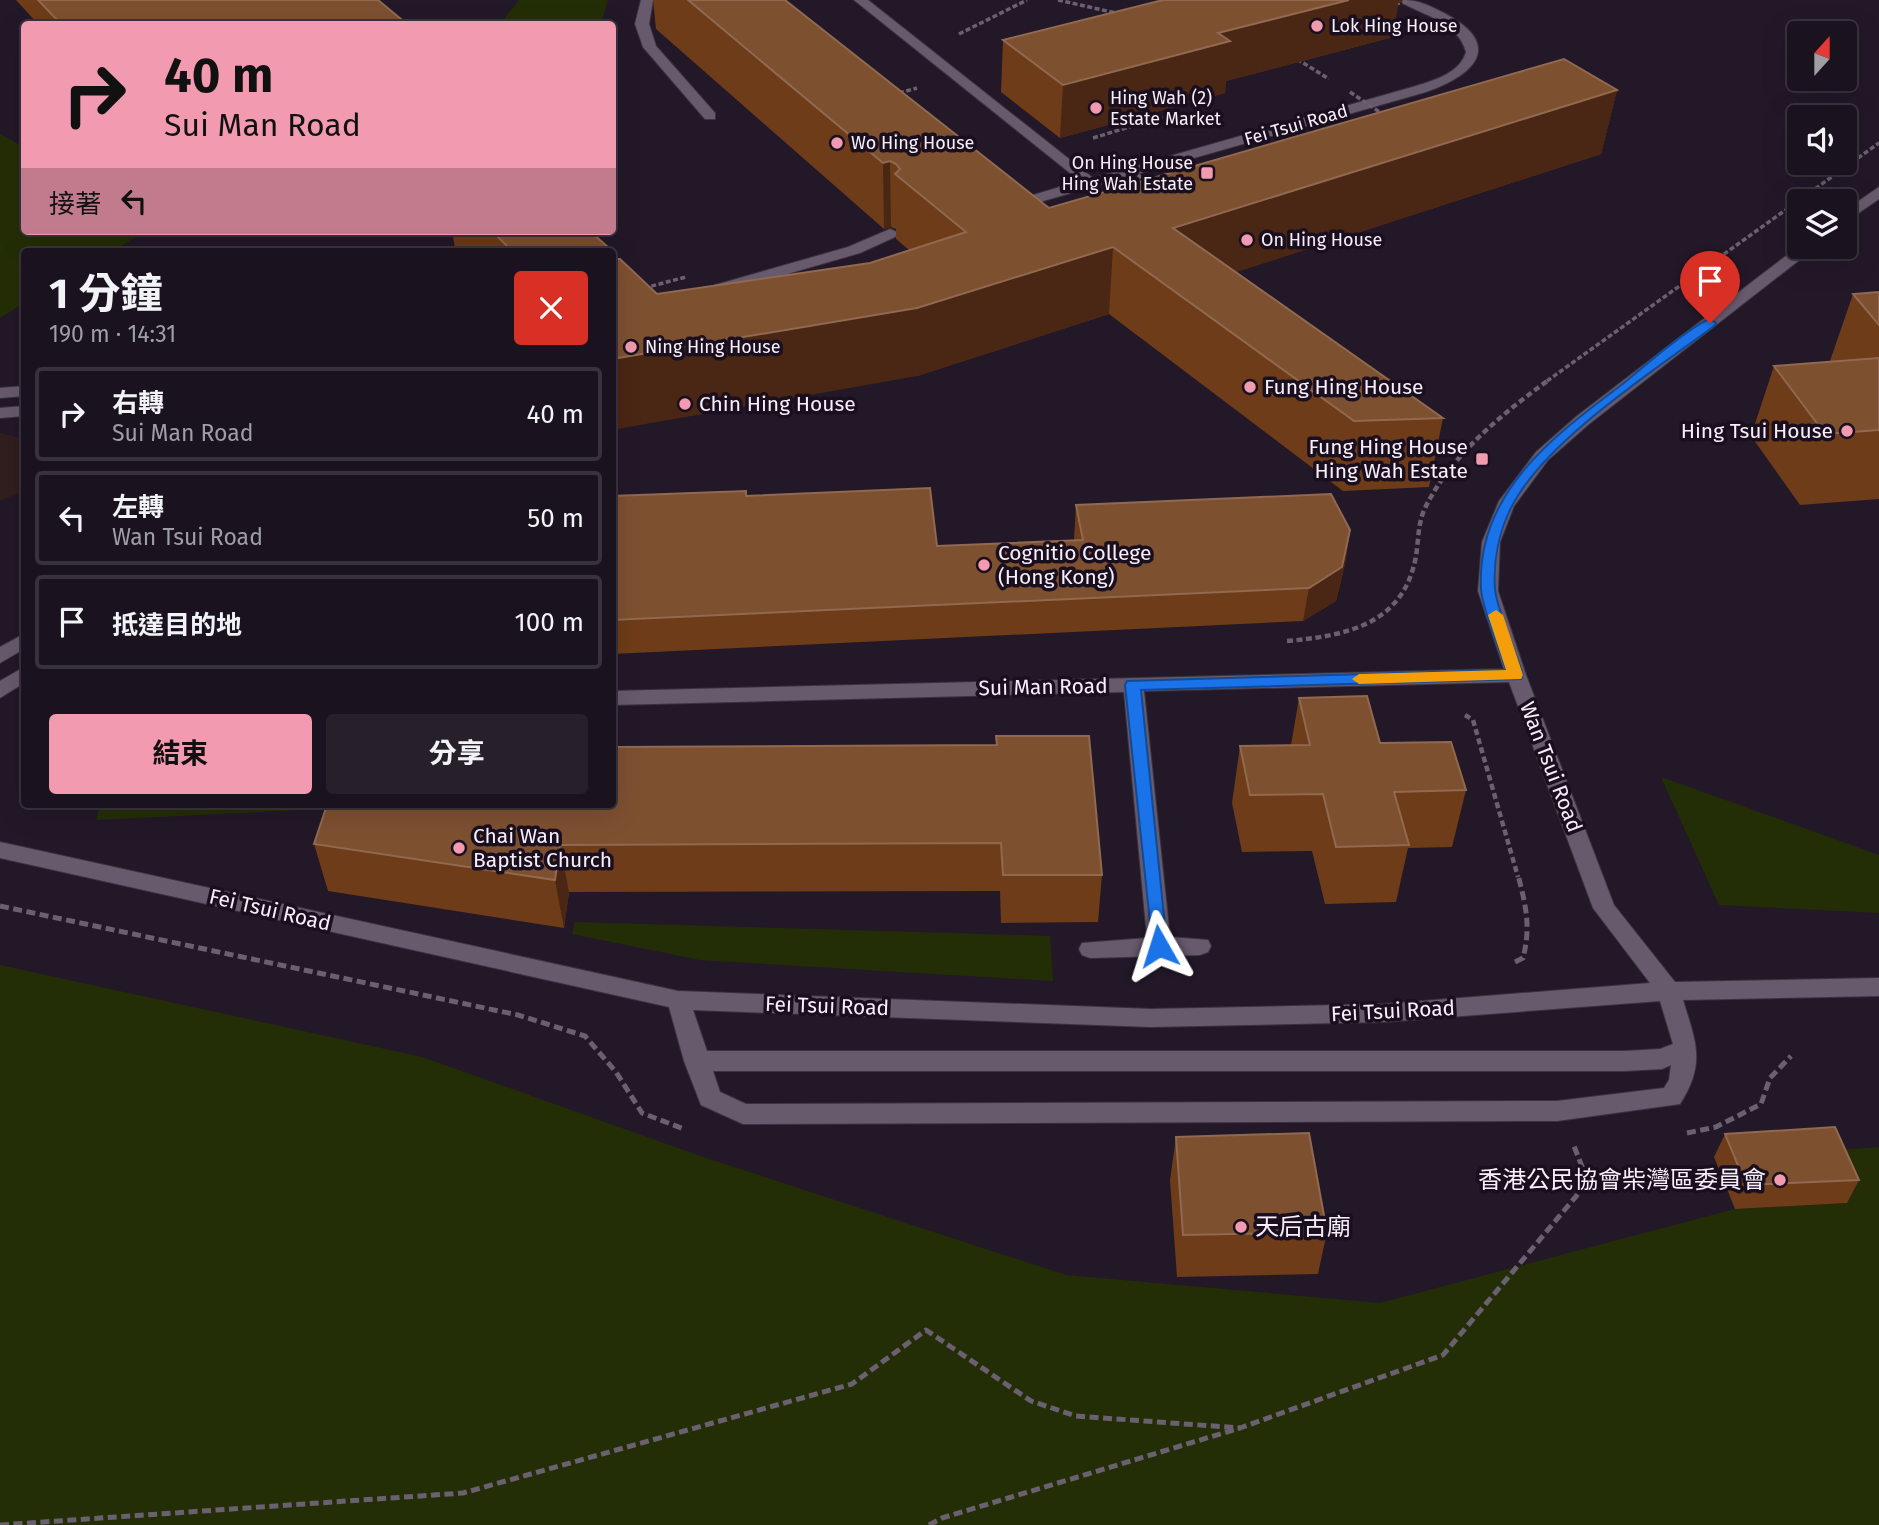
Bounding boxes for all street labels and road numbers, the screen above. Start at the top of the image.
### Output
street label: Fei Tsui Road [1242,100,1350,150]
street label: Sui Man Road [978,673,1108,701]
street label: Wan Tsui Road [1514,698,1588,836]
street label: Fei Tsui Road [207,883,333,937]
street label: Fei Tsui Road [764,991,890,1021]
street label: Fei Tsui Road [1330,995,1456,1027]

